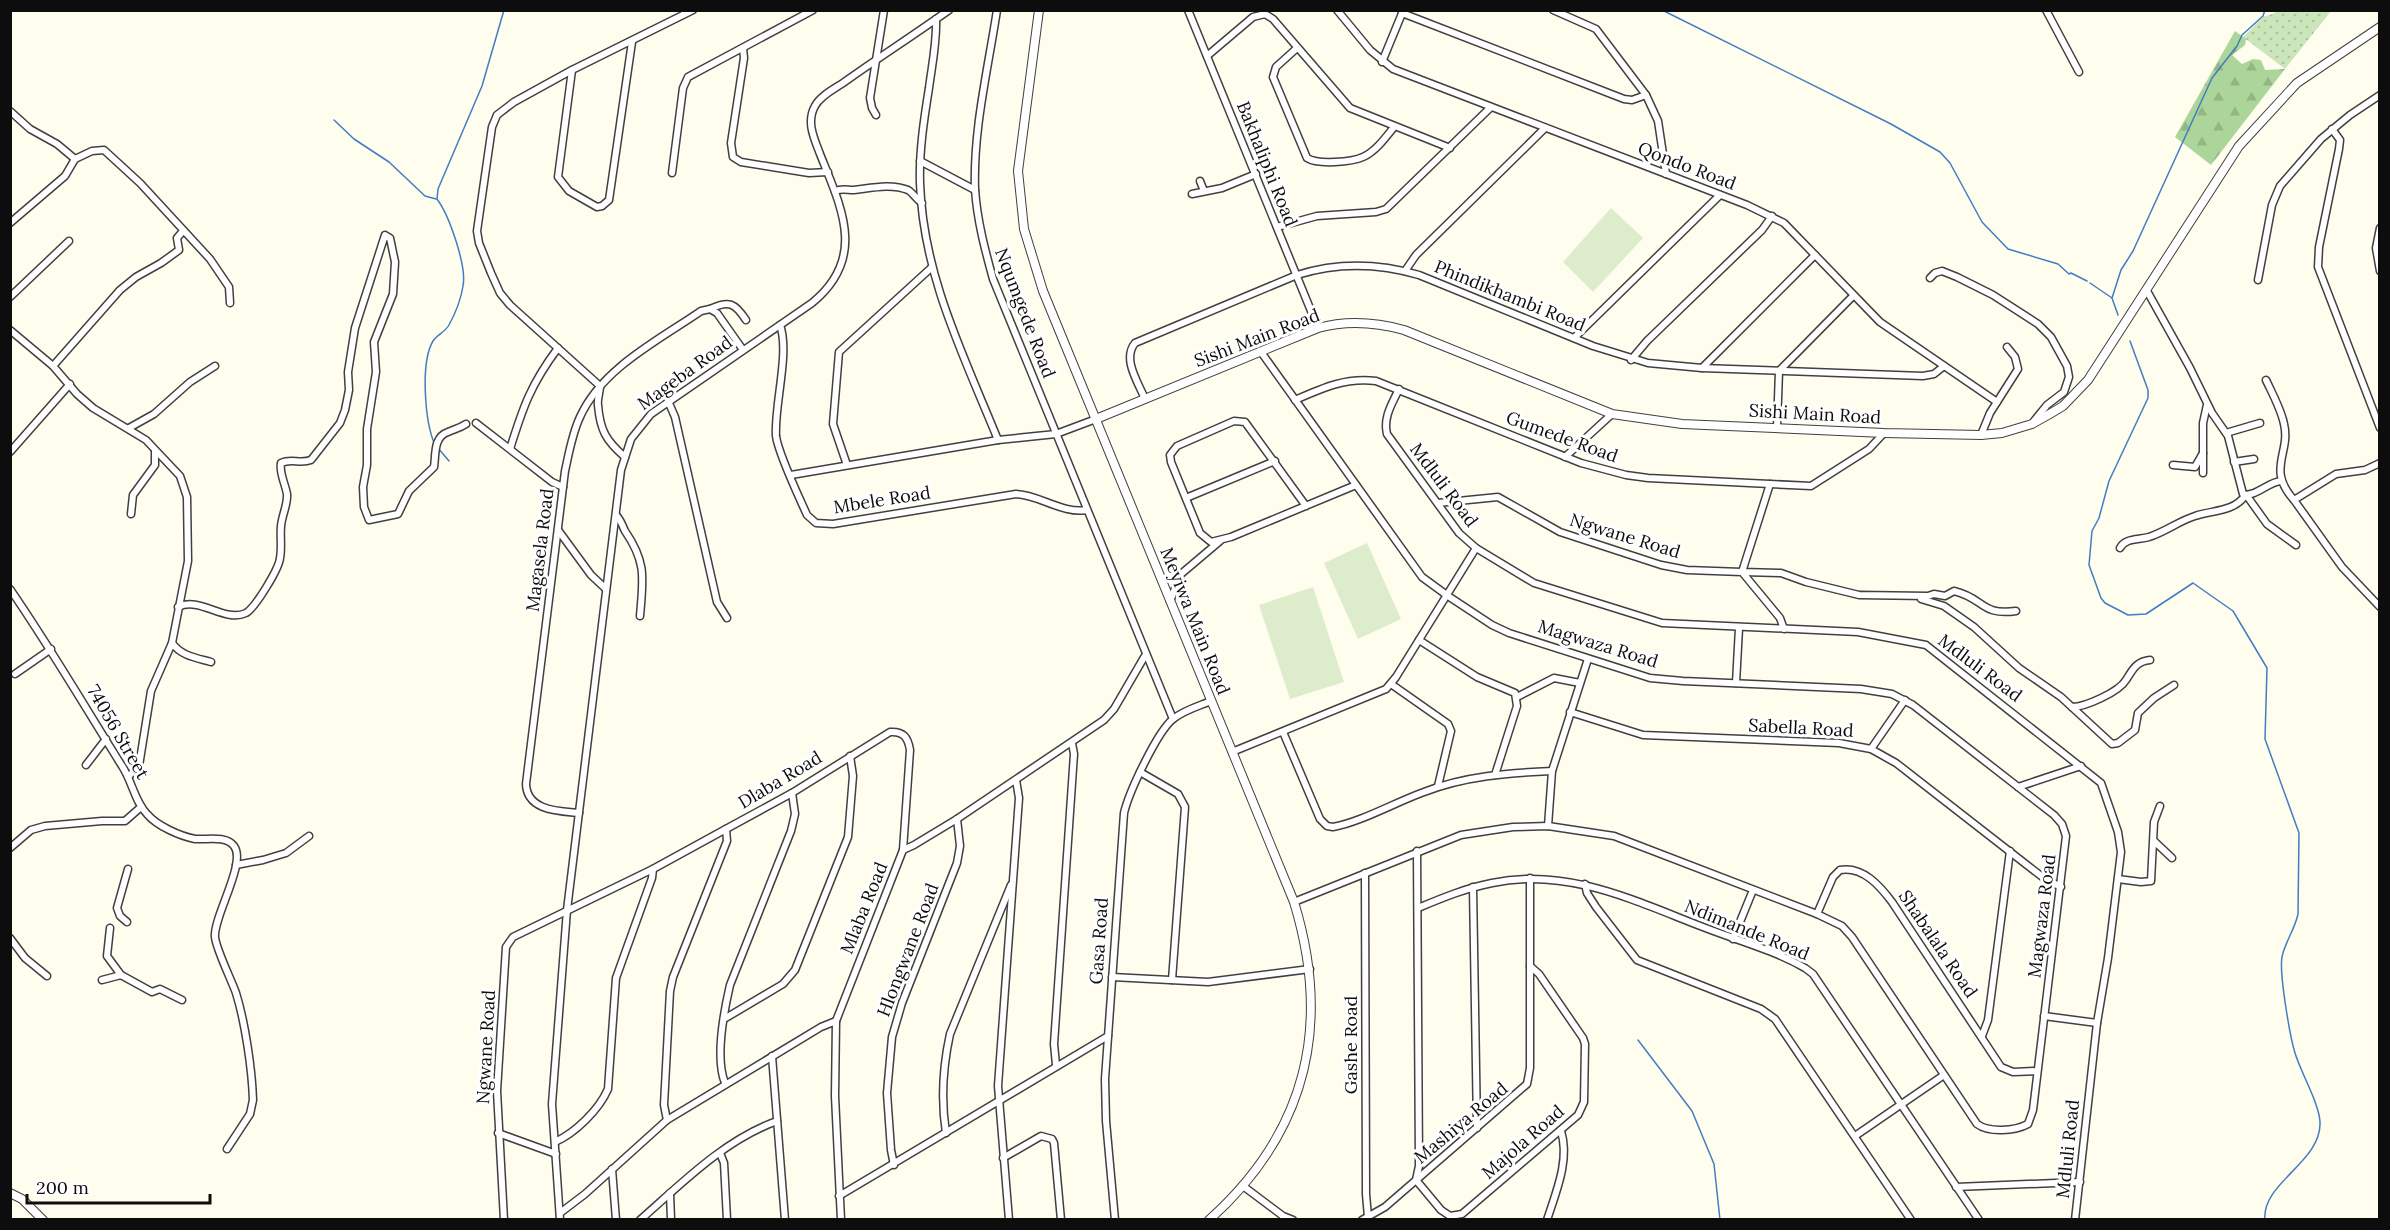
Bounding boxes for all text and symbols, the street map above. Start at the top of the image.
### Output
street label: Bakhaliphi Road [1232,98,1303,230]
street label: Qondo Road [1635,136,1740,195]
street label: Nqumgede Road [990,245,1061,381]
street label: Phindikhambi Road [1431,255,1589,336]
street label: Sishi Main Road [1191,303,1323,372]
street label: Mageba Road [633,330,737,415]
street label: Sishi Main Road [1748,399,1882,428]
street label: Gumede Road [1503,406,1621,467]
street label: Mdluli Road [1405,438,1484,531]
street label: Mbele Road [832,480,932,519]
street label: Magasela Road [521,487,558,613]
street label: Ngwane Road [1567,508,1683,563]
street label: Meyiwa Main Road [1155,544,1236,698]
street label: Magwaza Road [1535,614,1661,673]
street label: Mdluli Road [1934,629,2027,707]
street label: 74056 Street [82,681,155,783]
street label: Sabella Road [1748,713,1854,742]
street label: Dlaba Road [734,745,826,814]
street label: Magwaza Road [2023,853,2061,979]
street label: Mlaba Road [835,858,892,957]
street label: Hlongwane Road [871,880,944,1020]
street label: Shabalala Road [1894,886,1983,1002]
street label: Ndimande Road [1681,894,1813,965]
street label: Gasa Road [1084,896,1113,985]
street label: Ngwane Road [471,989,500,1105]
street label: Gashe Road [1339,996,1362,1094]
street label: Mashiya Road [1409,1077,1512,1168]
street label: Mdluli Road [2051,1098,2084,1200]
street label: Majola Road [1477,1099,1569,1184]
scale bar [27,1167,210,1205]
text: 200 m [36,1176,89,1199]

